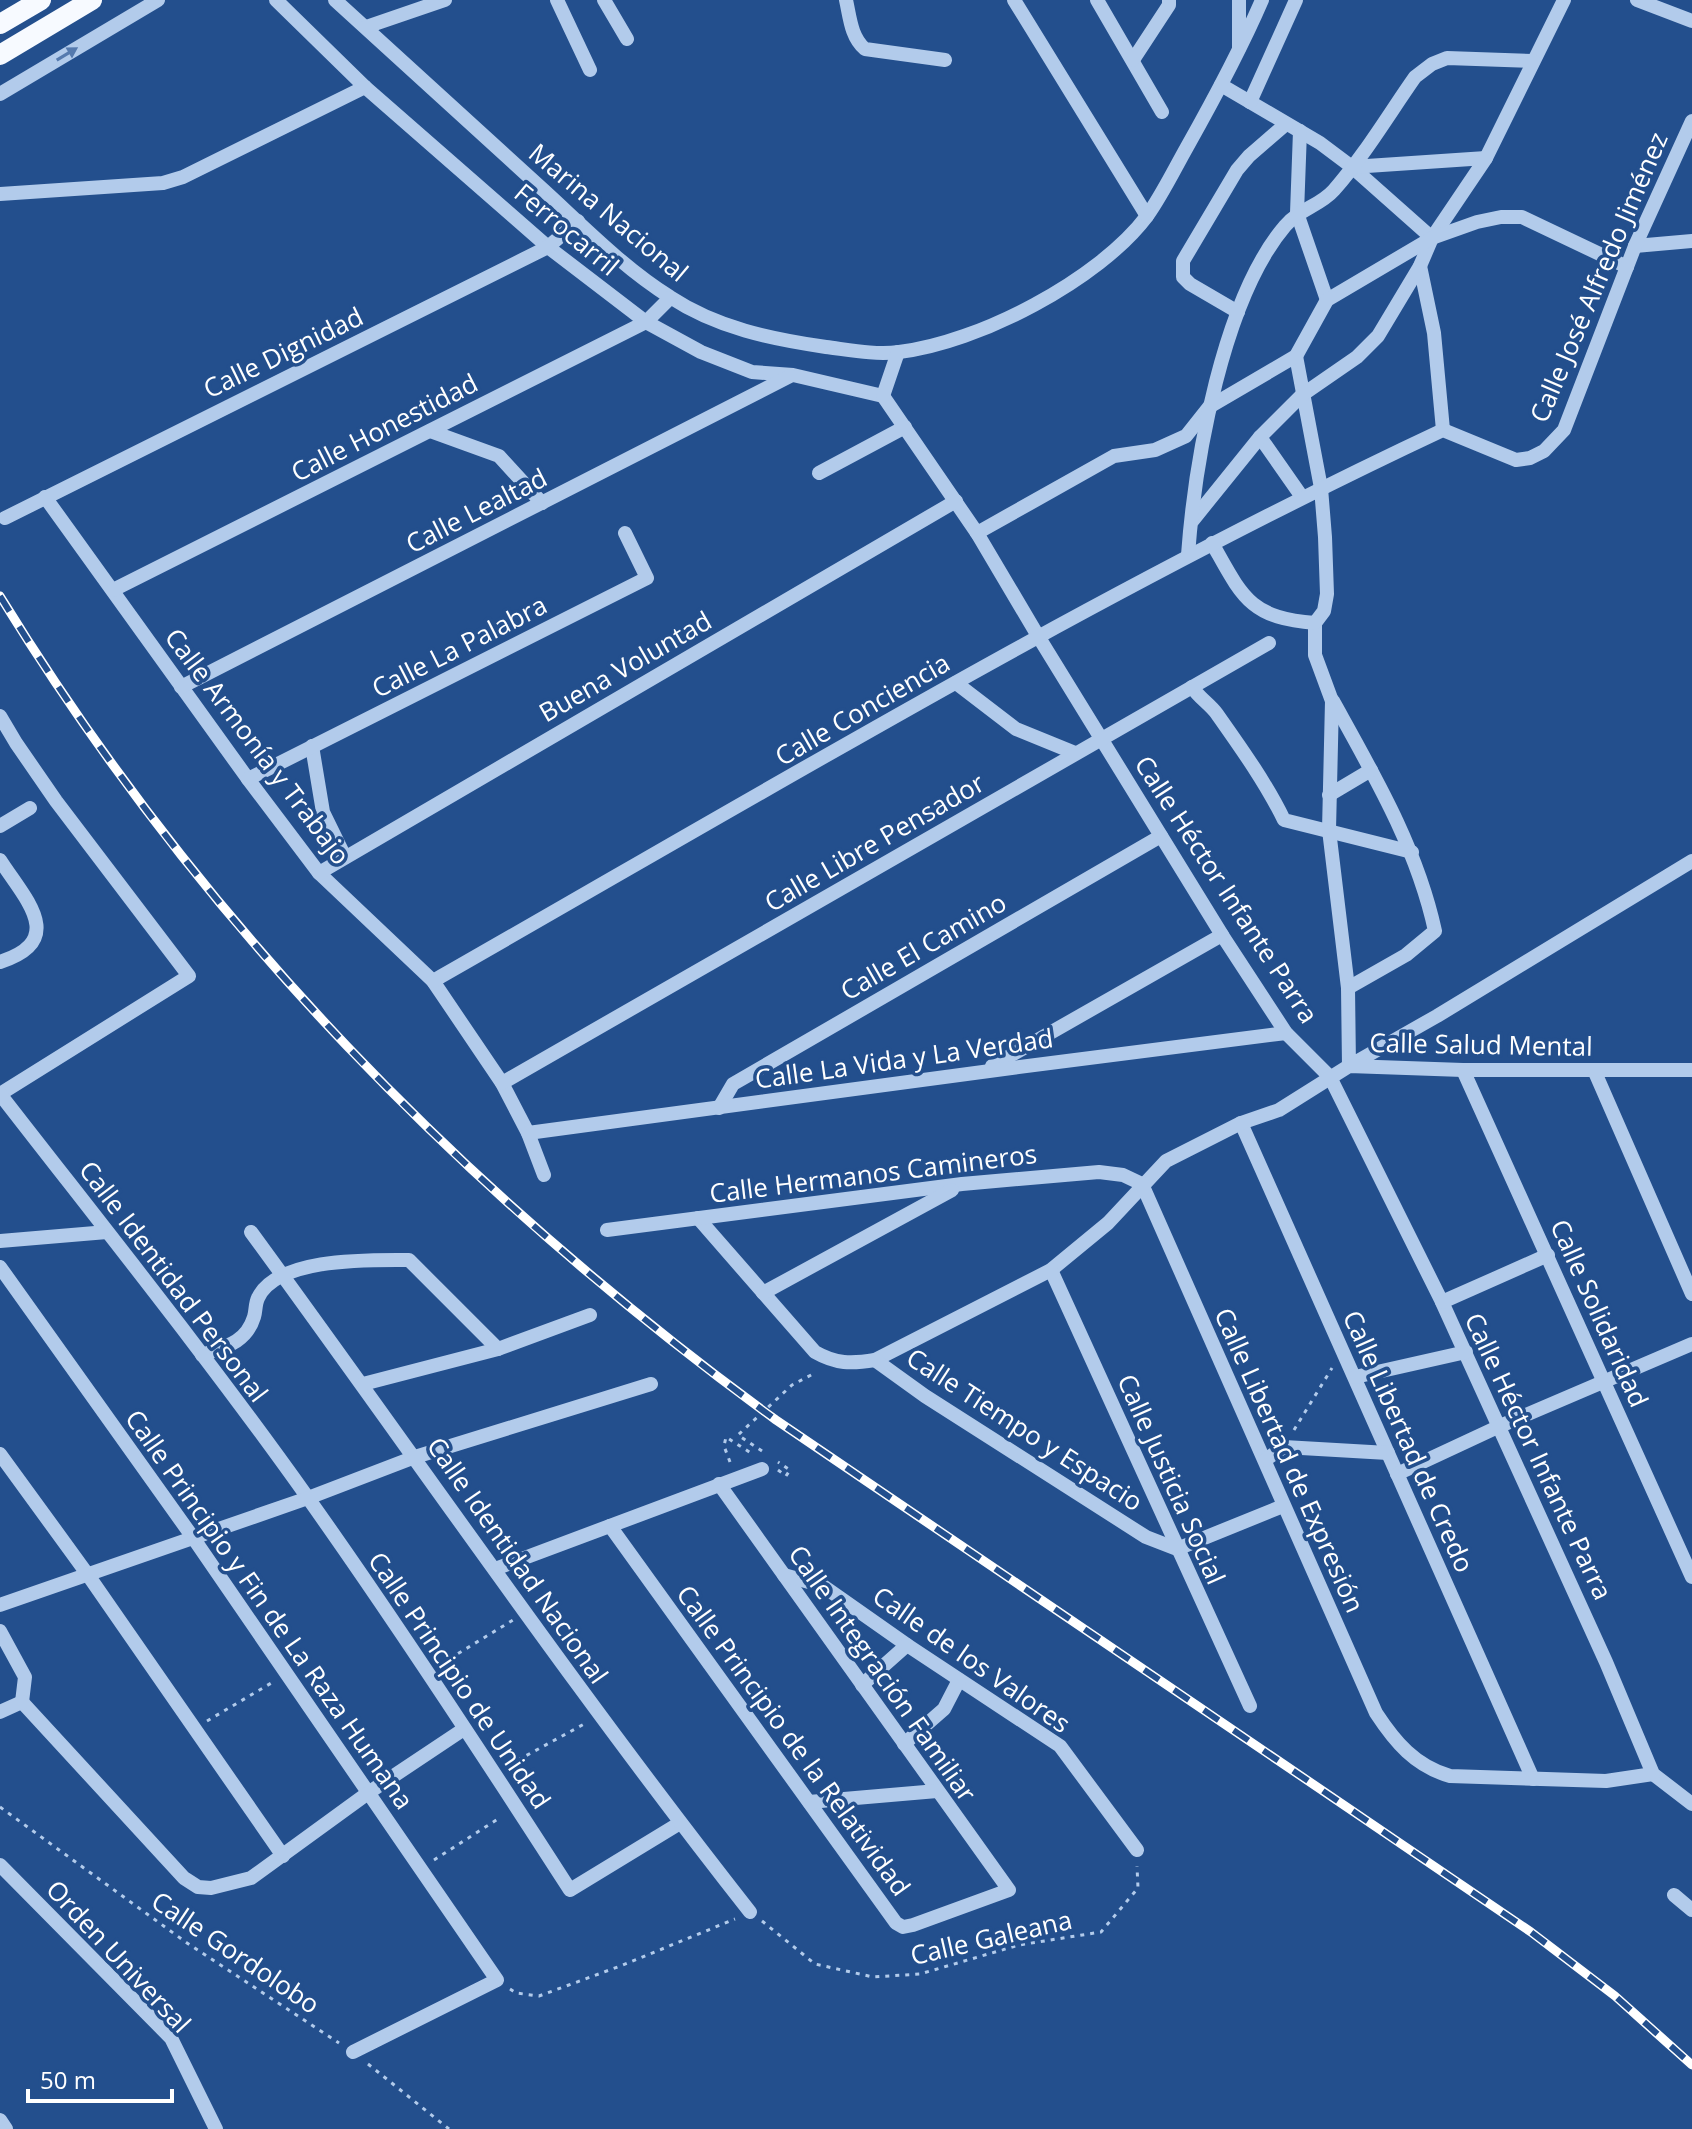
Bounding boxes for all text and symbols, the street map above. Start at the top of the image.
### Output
one-way arrow [56,47,78,61]
street label: Calle José Alfredo Jiménez [1520,126,1676,428]
street label: Marina Nacional [522,135,696,289]
street label: Ferrocarril [507,175,627,283]
street label: Calle Dignidad [197,298,369,406]
street label: Calle Honestidad [284,364,484,490]
street label: Calle Lealtad [399,459,553,561]
street label: Calle La Palabra [365,586,553,706]
street label: Buena Voluntad [532,602,718,730]
street label: Calle Armonía y Trabajo [157,620,359,872]
street label: Calle Conciencia [768,644,956,774]
street label: Calle Héctor Infante Parra [1127,748,1327,1030]
street label: Calle Libre Pensador [757,764,991,920]
street label: Calle El Camino [833,884,1013,1008]
street label: Calle La Vida y La Verdad [753,1019,1055,1097]
street label: Calle Salud Mental [1369,1024,1593,1064]
street label: Calle Hermanos Camineros [707,1135,1039,1211]
street label: Calle Identidad Personal [71,1153,277,1409]
street label: Calle Solidaridad [1542,1213,1658,1413]
street label: Calle Libertad de Expresión [1206,1302,1374,1618]
street label: Calle Libertad de Credo [1335,1304,1483,1578]
street label: Calle Héctor Infante Parra [1457,1307,1621,1605]
street label: Calle Tiempo y Espacio [900,1339,1150,1519]
street label: Calle Justicia Social [1109,1368,1235,1590]
street label: Calle Principio y Fin de La Raza Humana [117,1402,423,1816]
street label: Calle Identidad Nacional [419,1429,617,1691]
street label: Calle Integración Familiar [781,1537,986,1809]
street label: Calle Principio de Unidad [360,1544,560,1816]
street label: Calle Principio de la Relatividad [669,1577,919,1903]
street label: Calle de los Valores [866,1577,1078,1741]
street label: Orden Universal [39,1872,199,2040]
street label: Calle Gordolobo [145,1882,327,2022]
street label: Calle Galeana [907,1901,1075,1973]
scale bar [28,2053,172,2103]
text: 50 m [40,2063,96,2096]

